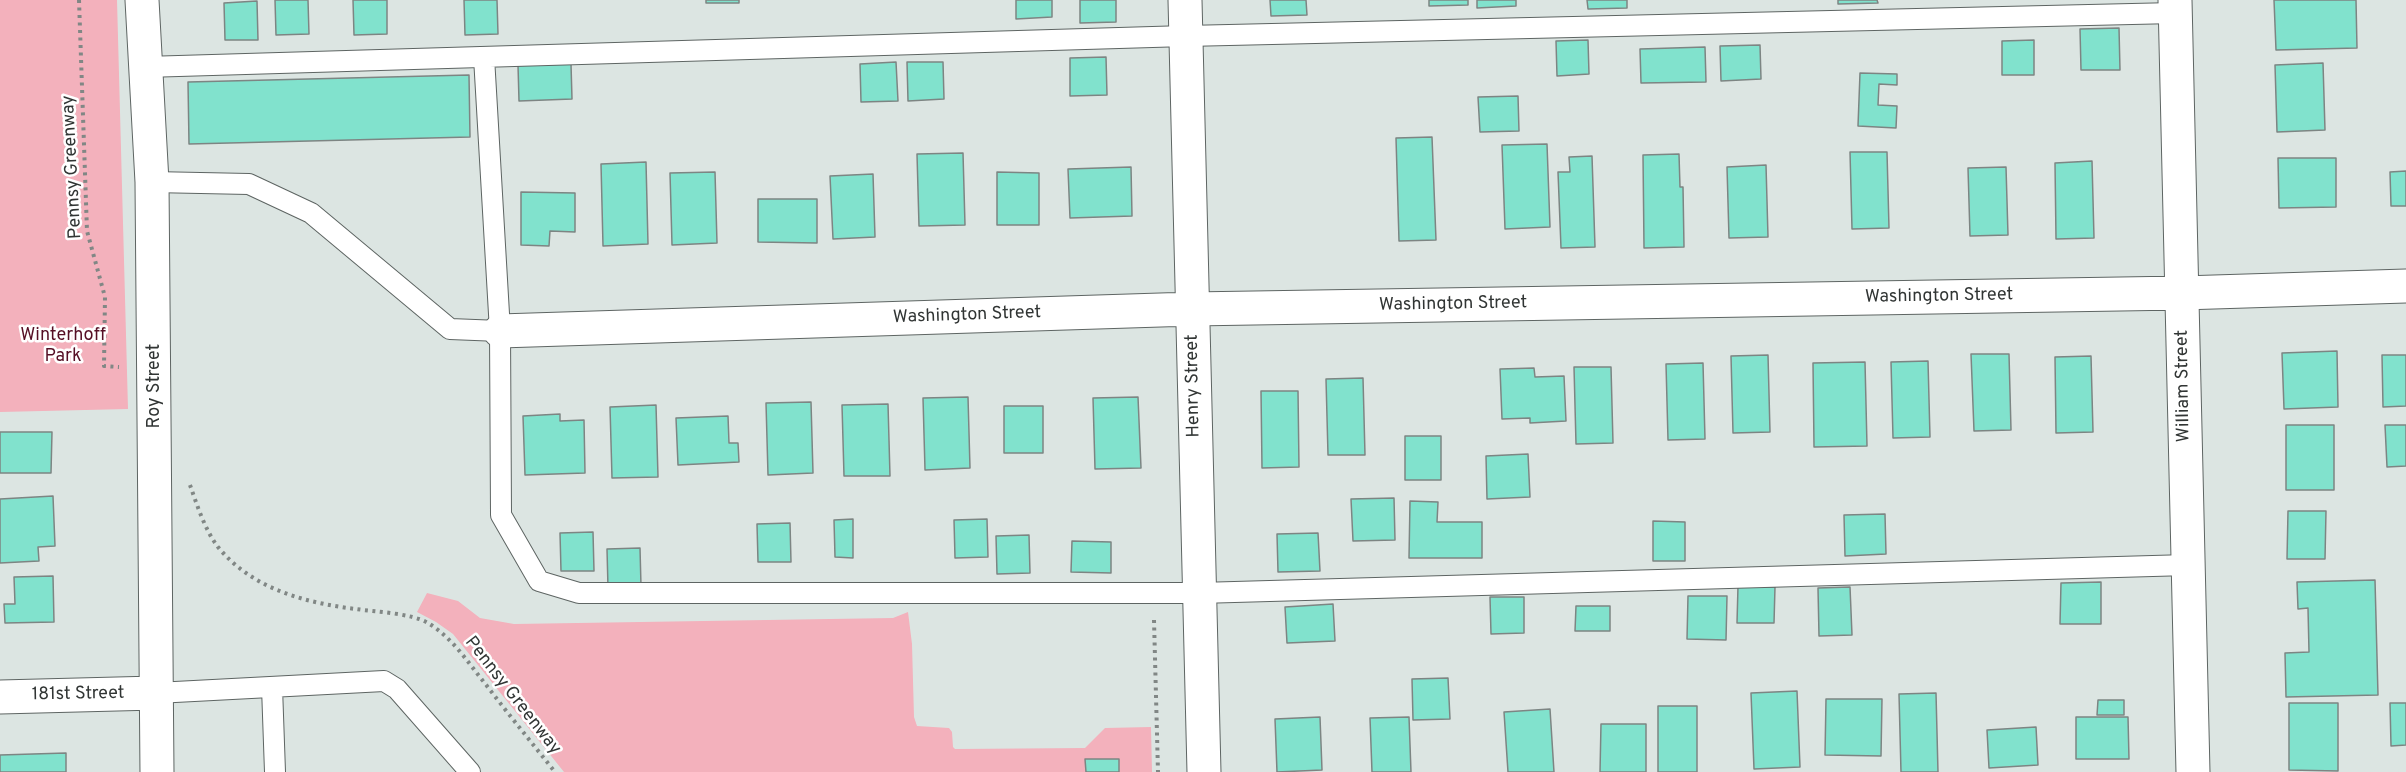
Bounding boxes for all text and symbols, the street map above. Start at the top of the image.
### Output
street label: Pennsy Greenway [58,95,88,239]
street label: Washington Street [1865,285,2013,309]
street label: Washington Street [1379,293,1527,317]
street label: Washington Street [893,303,1041,329]
park label: Winterhoff Park [20,325,106,368]
street label: William Street [2172,330,2196,442]
street label: Henry Street [1182,334,1206,438]
street label: Roy Street [144,344,166,428]
street label: Pennsy Greenway [459,633,565,759]
street label: 181st Street [31,683,125,707]

